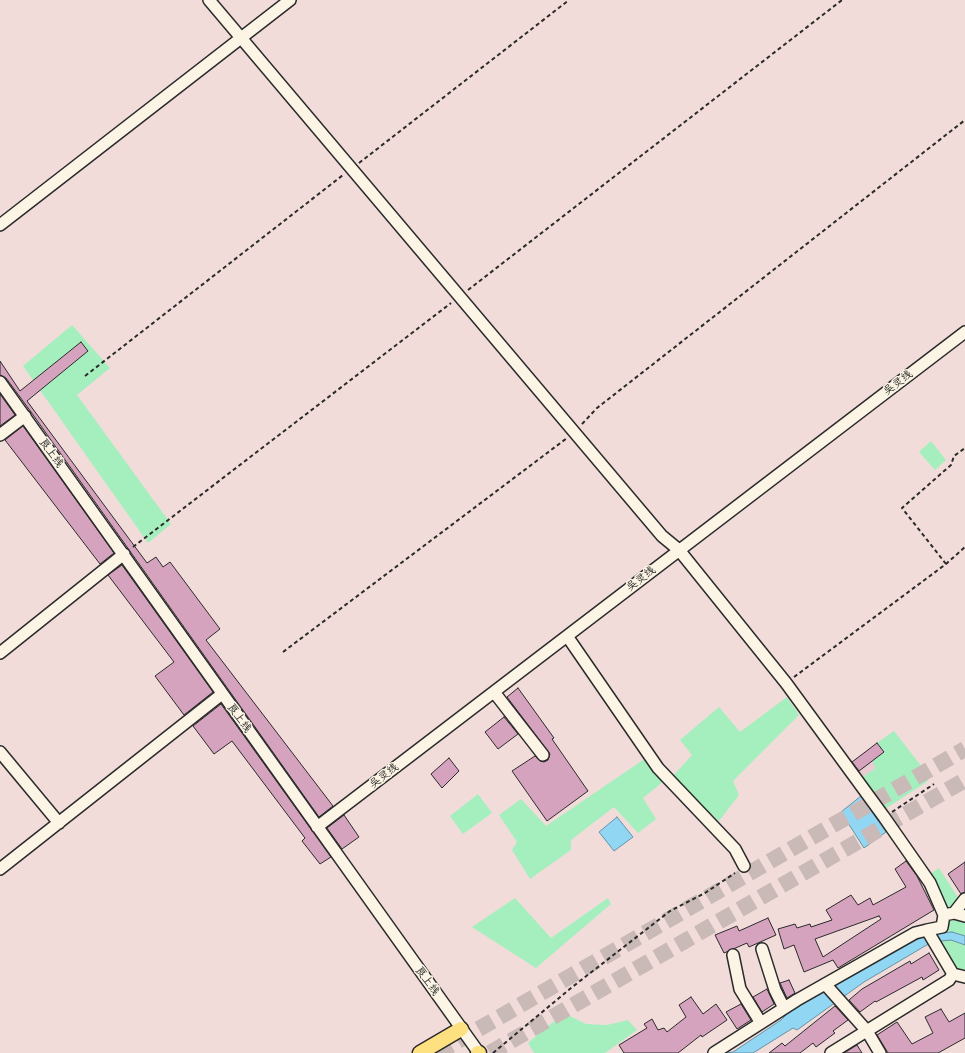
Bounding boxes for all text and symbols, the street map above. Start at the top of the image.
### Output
street label: 吴灵线 [881,368,915,398]
street label: 良上线 [36,436,66,470]
street label: 吴灵线 [624,564,658,594]
street label: 良上线 [224,701,254,735]
street label: 吴灵线 [367,761,401,791]
street label: 良上线 [412,964,442,998]

